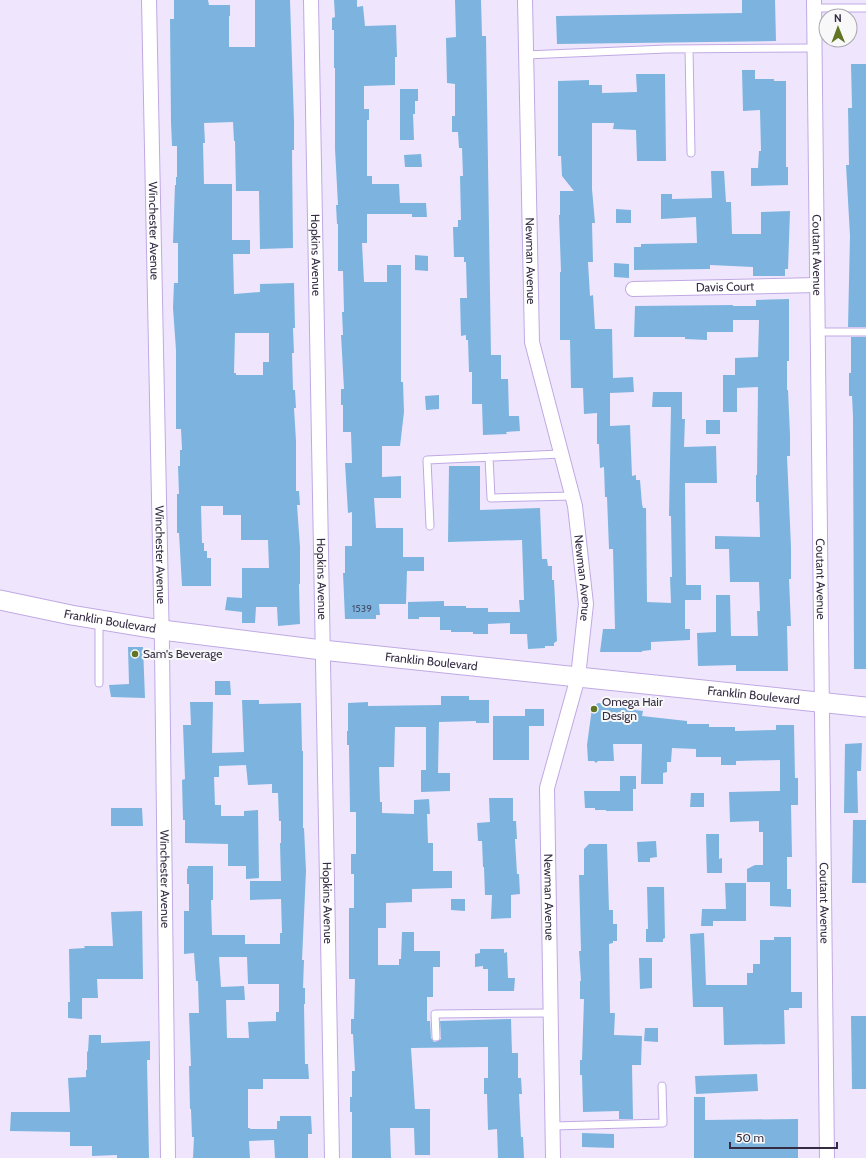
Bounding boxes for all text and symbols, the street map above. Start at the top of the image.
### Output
north arrow [818,8,858,48]
text: N [834,11,842,25]
street label: Winchester Avenue [146,182,163,280]
street label: Hopkins Avenue [308,214,324,296]
street label: Coutant Avenue [809,214,825,296]
street label: Newman Avenue [522,217,539,305]
street label: Davis Court [696,278,754,295]
street label: Winchester Avenue [152,506,169,604]
street label: Newman Avenue [571,534,594,622]
street label: Hopkins Avenue [314,538,330,620]
street label: Coutant Avenue [813,538,829,620]
house number: 1539 [352,602,372,615]
street label: Franklin Boulevard [63,606,157,636]
place label: Sam's Beverage [143,646,222,661]
marker: Sam's Beverage [130,649,140,659]
street label: Franklin Boulevard [384,649,478,673]
street label: Franklin Boulevard [707,683,801,707]
place label: Omega Hair Design [602,694,663,723]
marker: Omega Hair Design [589,704,599,714]
street label: Winchester Avenue [157,830,173,928]
street label: Newman Avenue [541,853,557,941]
street label: Hopkins Avenue [320,862,336,944]
street label: Coutant Avenue [817,862,833,944]
scale bar [730,1124,837,1150]
text: 50 m [736,1130,764,1145]

